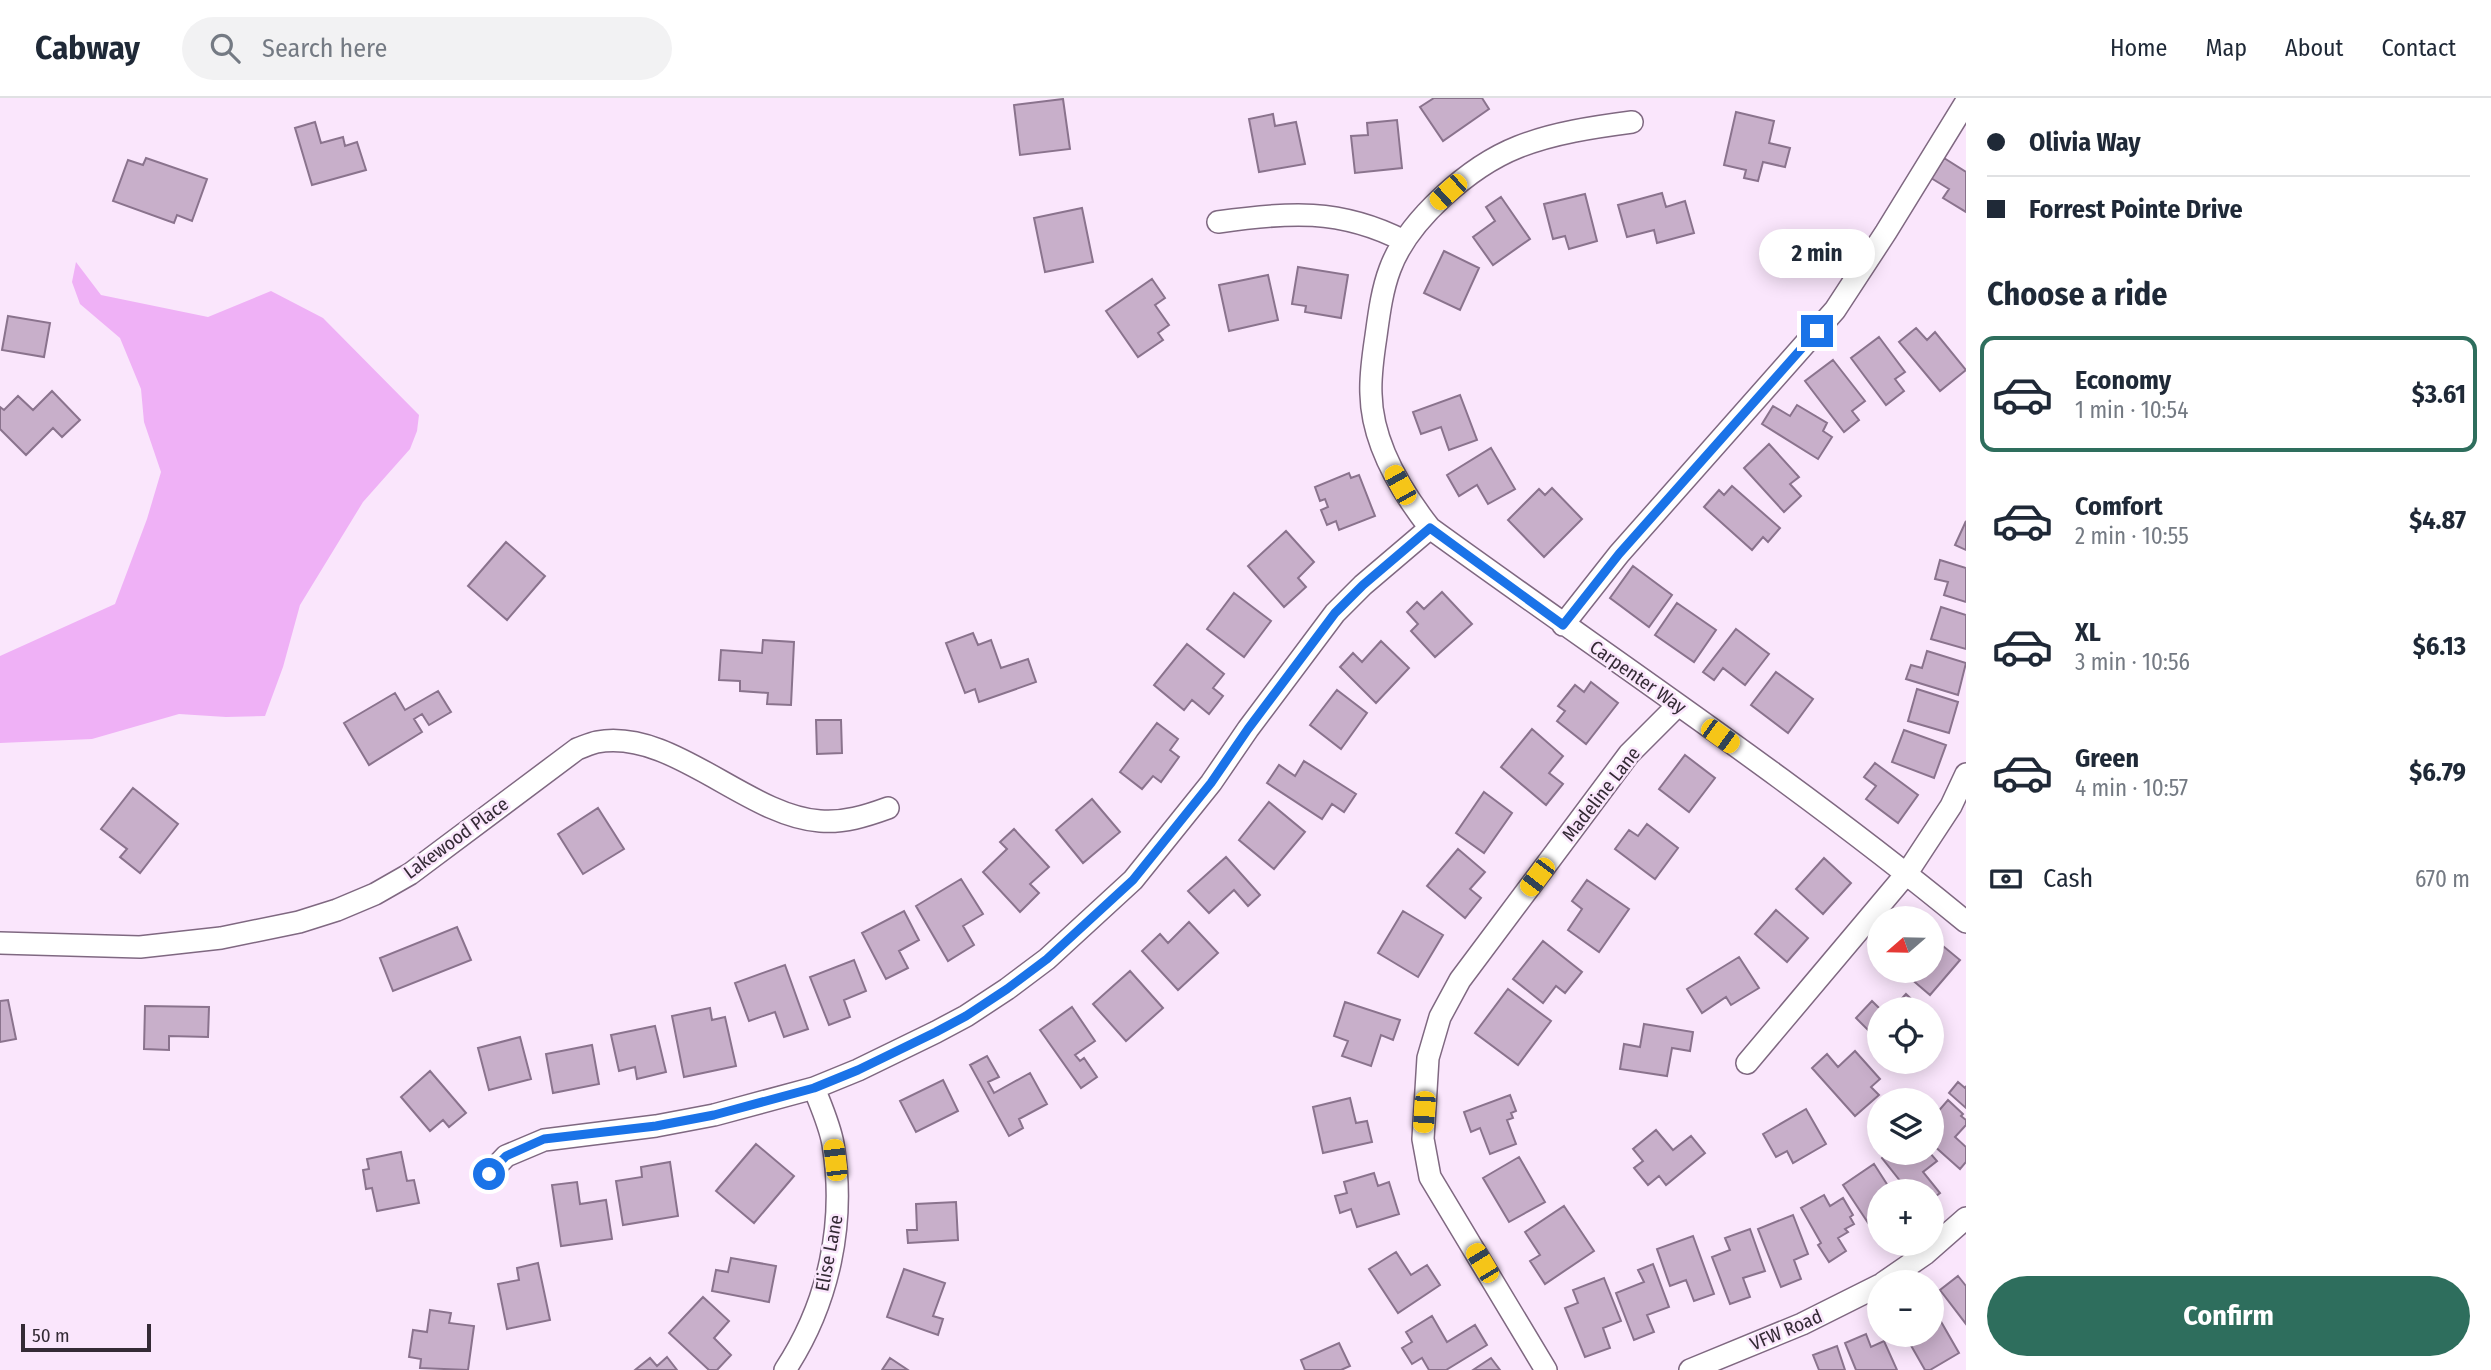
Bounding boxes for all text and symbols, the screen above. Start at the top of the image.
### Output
search box [182,17,672,80]
text: Cabway [35,28,140,68]
icon: search [206,29,244,67]
text: Search here [262,33,387,64]
text: Home [2110,34,2167,62]
text: Map [2205,34,2247,62]
text: About [2285,34,2343,62]
text: Contact [2381,34,2456,62]
text: Olivia Way [2029,127,2141,158]
car [1426,170,1471,214]
text: Forrest Pointe Drive [2029,194,2243,225]
callout: 2 min [1759,230,1875,278]
text: 2 min [1792,239,1843,267]
text: Choose a ride [1987,275,2168,313]
route end [1801,315,1833,347]
icon: car [1991,363,2054,426]
text: Economy [2075,365,2171,396]
text: $3.61 [2412,379,2466,410]
text: 1 min · 10:54 [2075,396,2188,424]
car [1381,462,1420,508]
icon: car [1991,489,2054,552]
text: Comfort [2075,491,2163,522]
text: $4.87 [2409,505,2466,536]
text: 2 min · 10:55 [2075,522,2189,550]
icon: car [1991,615,2054,678]
text: XL [2075,617,2101,648]
text: $6.13 [2413,631,2466,662]
street label: Carpenter Way [1585,635,1691,719]
text: 3 min · 10:56 [2075,648,2190,676]
car [1697,715,1744,757]
icon: car [1991,741,2054,804]
street label: Madeline Lane [1557,742,1645,846]
text: Green [2075,743,2139,774]
text: $6.79 [2409,757,2466,788]
text: 4 min · 10:57 [2075,774,2188,802]
street label: Lakewood Place [399,792,513,884]
car [1516,854,1559,900]
icon: cash [1987,860,2025,898]
text: Cash [2043,863,2093,894]
text: 670 m [2415,865,2470,893]
north arrow [1867,906,1944,984]
map controls [1867,906,1944,1347]
button: locate [1867,997,1944,1074]
button: layers [1867,1088,1944,1165]
car [1413,1090,1436,1134]
car [823,1138,848,1182]
route start [473,1158,505,1190]
button: + [1867,1179,1944,1256]
street label: Elise Lane [810,1213,848,1293]
car [1463,1240,1502,1286]
button: − [1867,1270,1944,1347]
button: Confirm [1987,1276,2470,1356]
street label: VFW Road [1746,1305,1826,1355]
scale bar [21,1321,150,1353]
text: 50 m [32,1324,70,1347]

